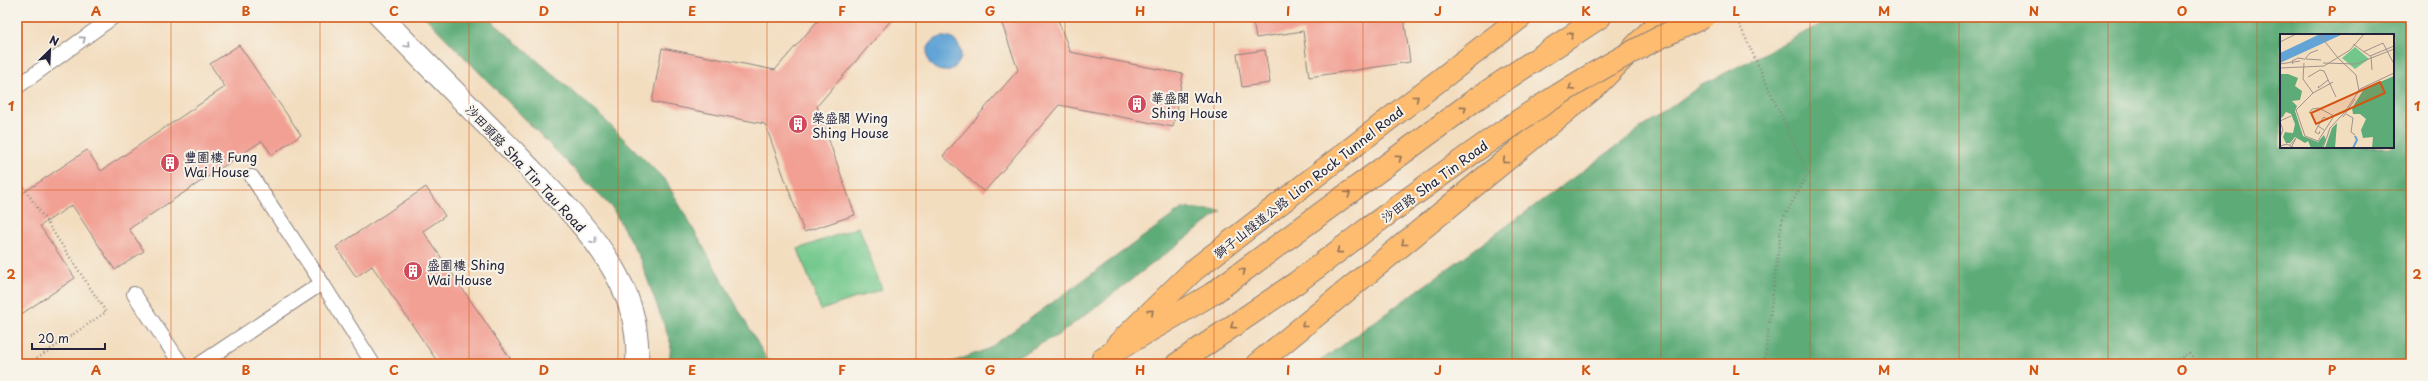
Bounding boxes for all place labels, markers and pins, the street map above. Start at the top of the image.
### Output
place label: 華盛閣 Wah Shing House [1151,88,1228,122]
building icon: 華盛閣 Wah Shing House [1126,93,1148,115]
place label: 榮盛閣 Wing Shing House [812,108,889,142]
building icon: 榮盛閣 Wing Shing House [787,113,809,135]
place label: 豐圍樓 Fung Wai House [184,147,257,181]
building icon: 豐圍樓 Fung Wai House [159,152,181,174]
place label: 盛圍樓 Shing Wai House [427,255,505,289]
building icon: 盛圍樓 Shing Wai House [402,260,424,282]

